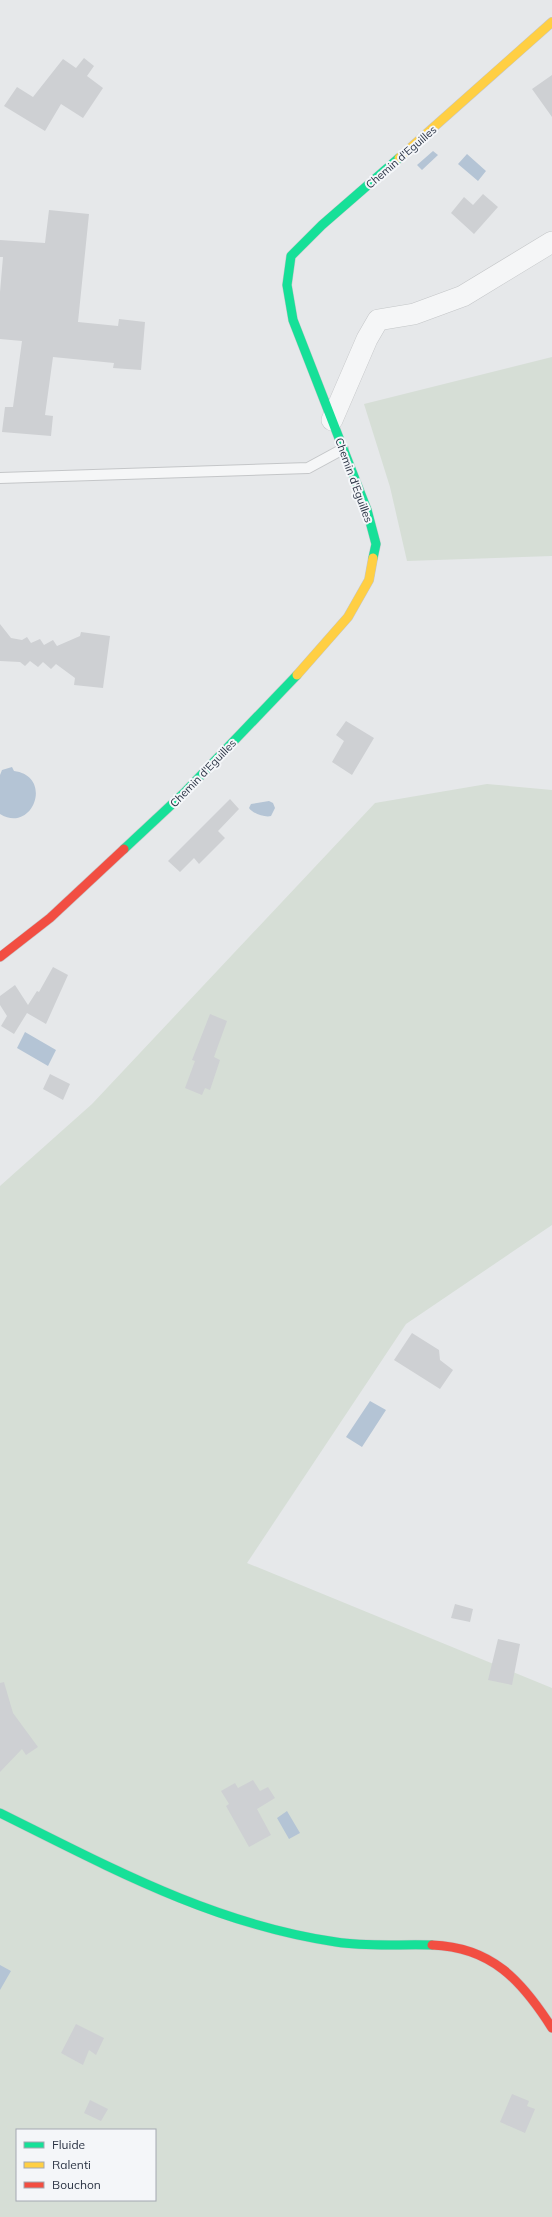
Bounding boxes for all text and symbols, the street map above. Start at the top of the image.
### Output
street label: Chemin d'Eguilles [363,122,439,192]
street label: Chemin d'Eguilles [332,436,376,524]
street label: Chemin d'Eguilles [167,736,239,810]
legend [16,2129,156,2201]
text: Fluide [52,2137,85,2152]
text: Ralenti [52,2157,91,2172]
text: Bouchon [52,2177,101,2192]

